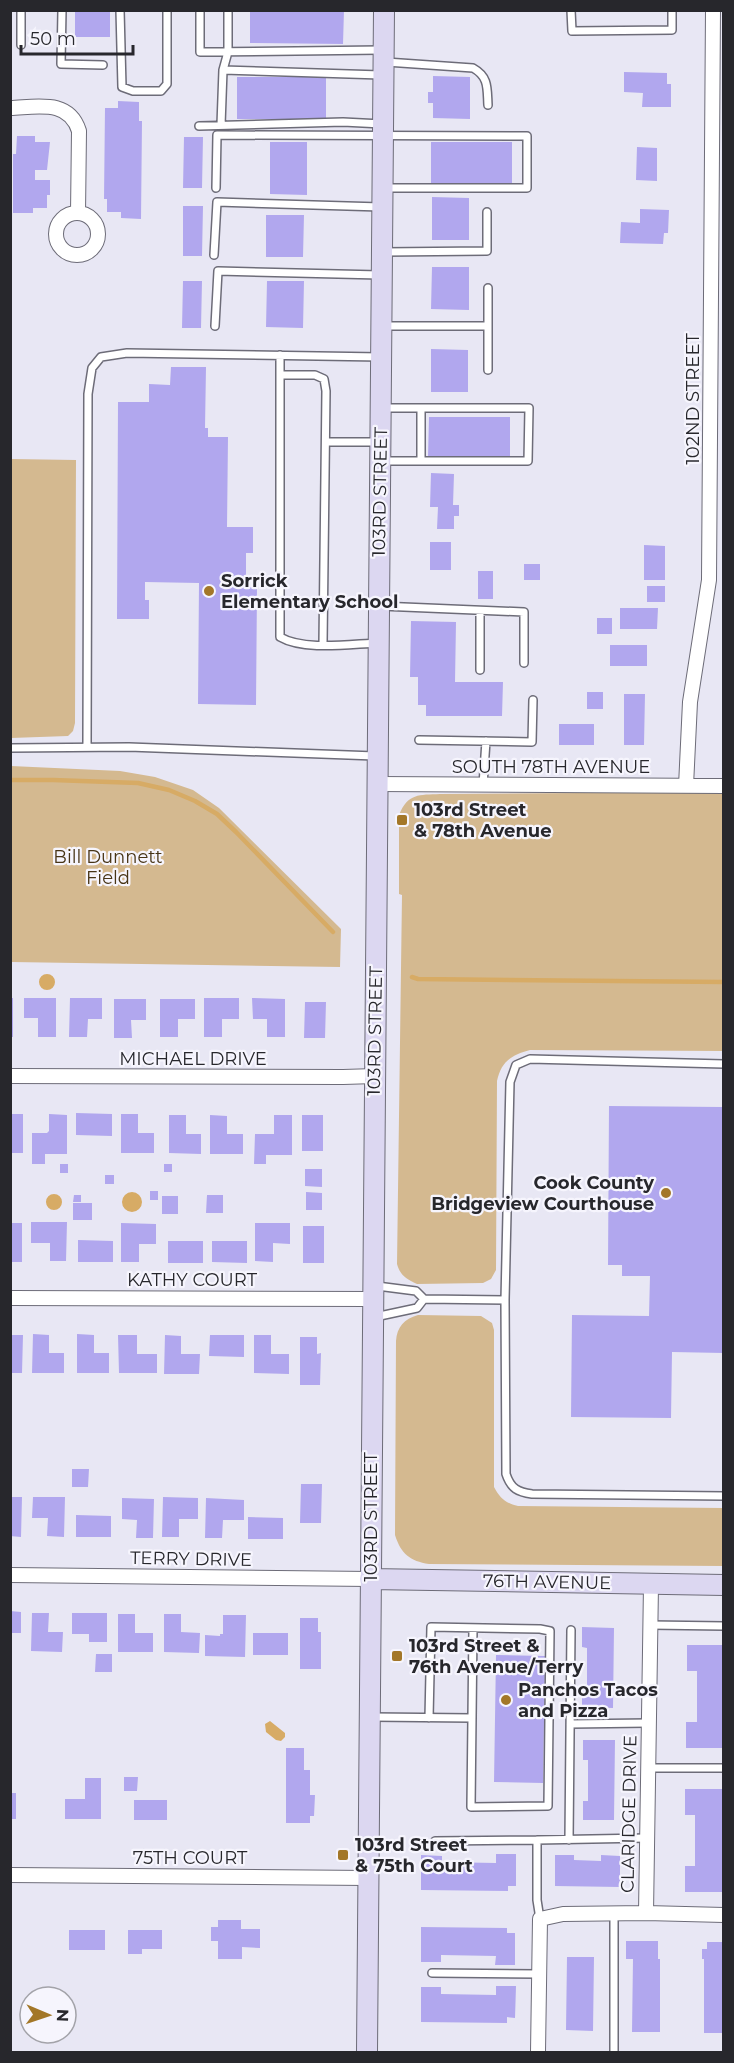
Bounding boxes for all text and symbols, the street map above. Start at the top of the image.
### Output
scale bar [21,18,134,56]
text: 50 m [30,28,76,50]
street label: 102ND STREET [682,333,704,465]
street label: 103RD STREET [368,426,392,557]
place label: Sorrick Elementary School [221,570,398,613]
marker: Sorrick Elementary School [202,584,216,598]
street label: SOUTH 78TH AVENUE [452,756,650,778]
place label: 103rd Street & 78th Avenue [414,799,552,842]
marker: 103rd Street & 78th Avenue [395,813,409,827]
park label: Bill Dunnett Field [53,846,163,889]
street label: 103RD STREET [363,965,387,1096]
street label: MICHAEL DRIVE [119,1048,267,1070]
place label: Cook County Bridgeview Courthouse [431,1172,654,1215]
marker: Cook County Bridgeview Courthouse [659,1186,673,1200]
street label: KATHY COURT [127,1269,258,1291]
street label: 103RD STREET [360,1452,382,1582]
street label: TERRY DRIVE [130,1547,252,1571]
street label: 76TH AVENUE [483,1570,611,1594]
place label: 103rd Street & 76th Avenue/Terry [409,1635,583,1678]
marker: 103rd Street & 76th Avenue/Terry [390,1649,404,1663]
place label: Panchos Tacos and Pizza [518,1679,658,1722]
marker: Panchos Tacos and Pizza [499,1693,513,1707]
street label: CLARIDGE DRIVE [617,1735,641,1893]
place label: 103rd Street & 75th Court [355,1834,473,1877]
street label: 75TH COURT [133,1847,248,1869]
marker: 103rd Street & 75th Court [336,1848,350,1862]
north arrow [18,1985,78,2045]
text: N [53,2009,72,2022]

